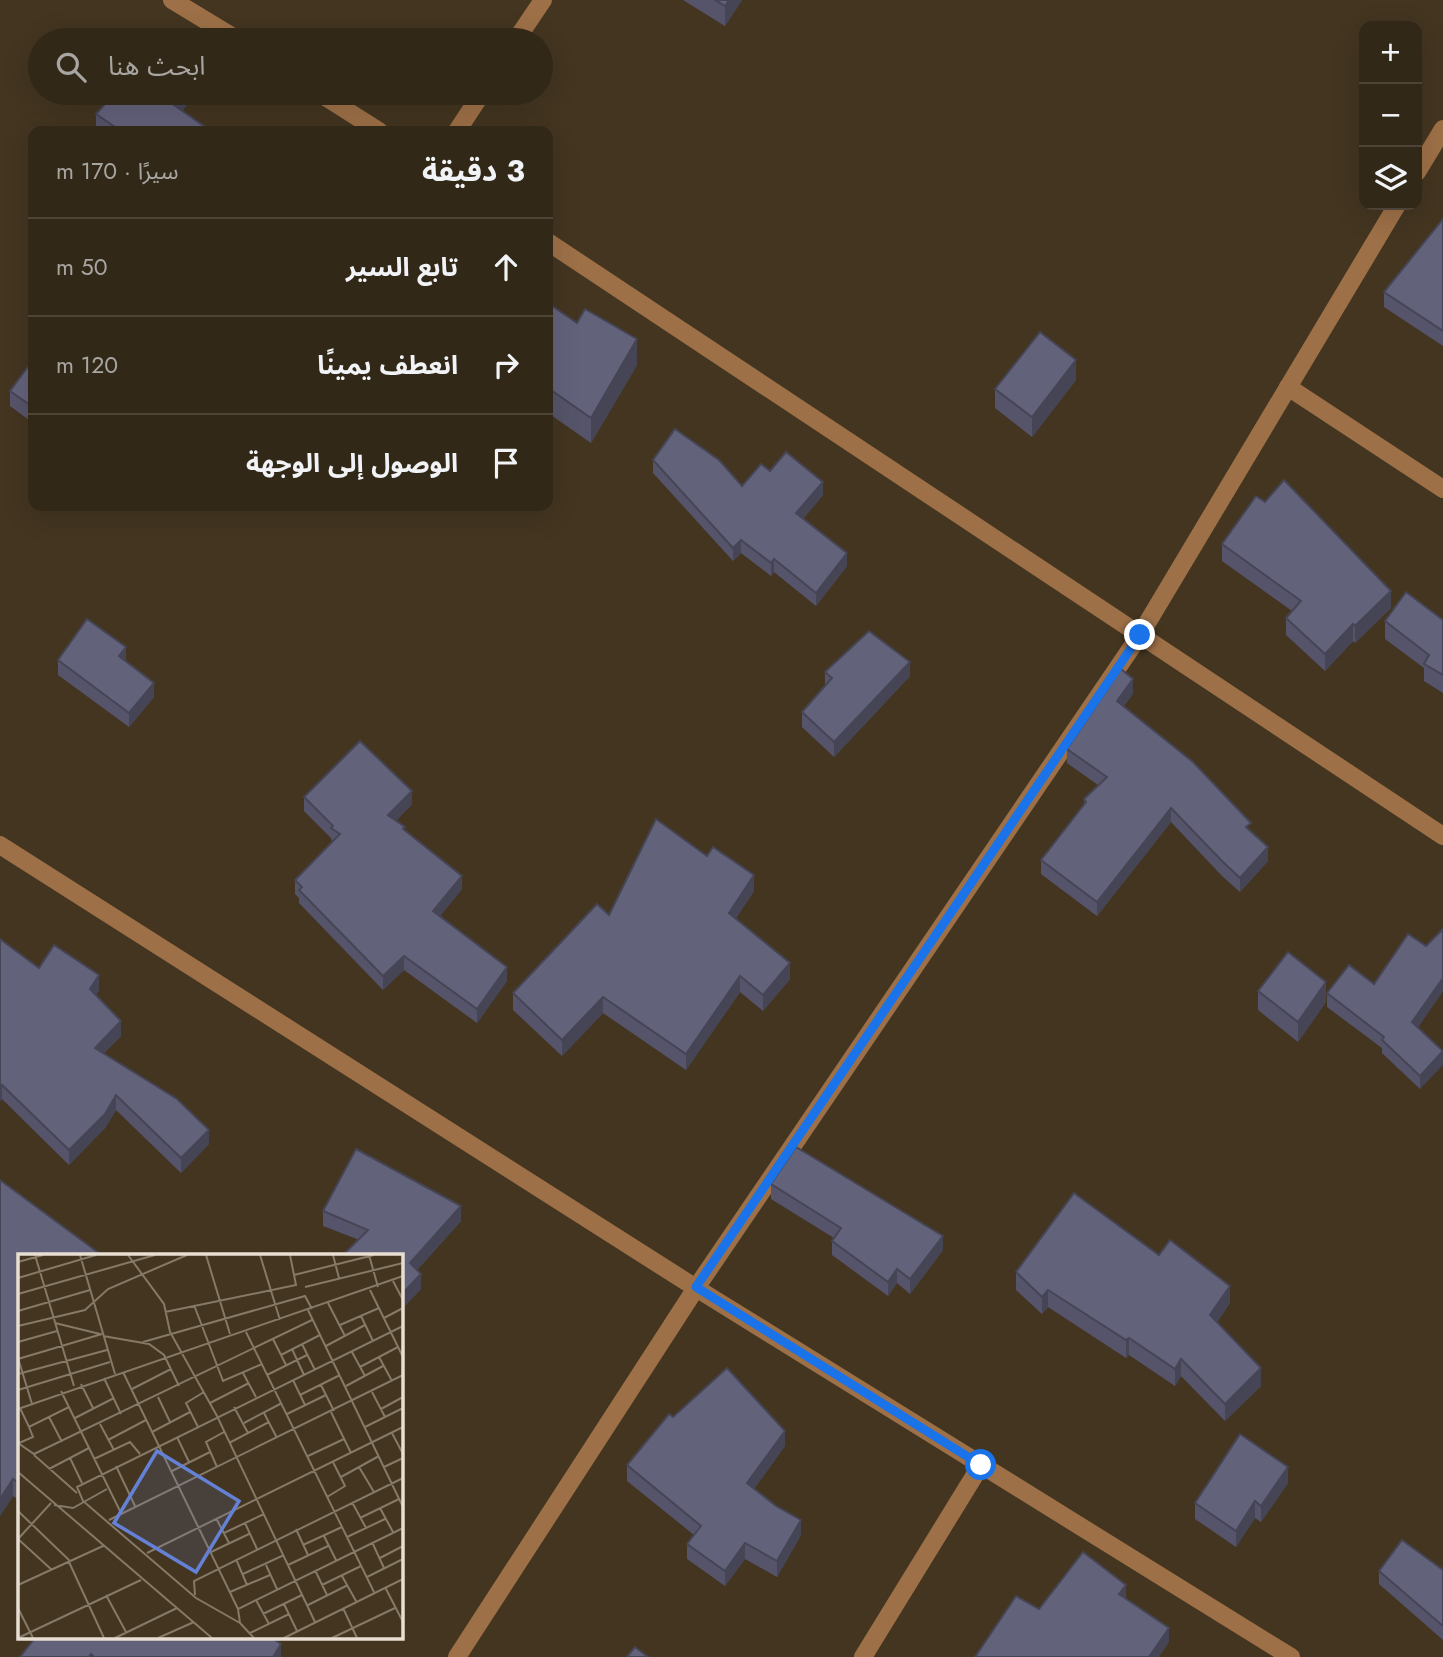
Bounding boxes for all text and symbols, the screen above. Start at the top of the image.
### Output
map controls [1359,21,1422,210]
button: + [1359,21,1422,84]
search box [28,28,553,105]
text: ابحث هنا [108,47,205,85]
icon: search [52,48,90,86]
button: − [1359,84,1422,147]
button: layers [1359,147,1422,210]
text: 3 دقيقة [422,149,525,192]
text: سيرًا · 170 m [56,154,178,188]
text: تابع السير [346,248,458,286]
icon: ahead [487,248,525,286]
text: 50 m [56,250,108,284]
text: انعطف يمينًا [317,346,458,384]
icon: right [487,346,525,384]
text: 120 m [56,348,118,382]
text: الوصول إلى الوجهة [246,444,458,482]
icon: arrive [487,444,525,482]
route end [1124,619,1155,650]
inset map [18,1254,402,1640]
route start [965,1449,996,1480]

